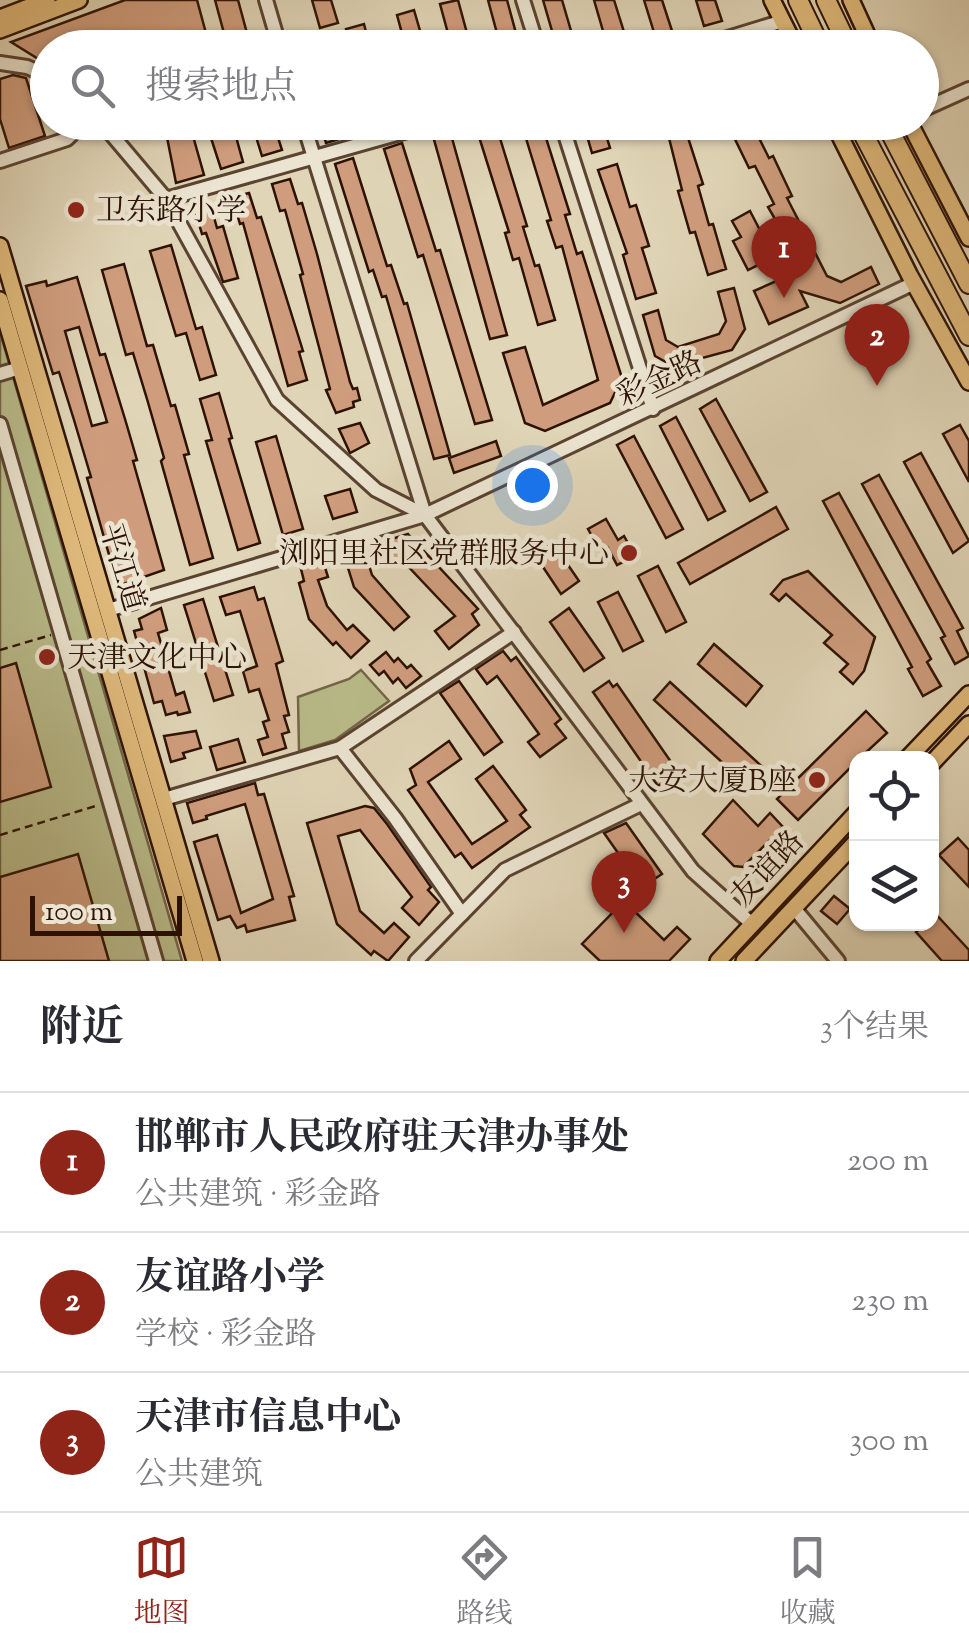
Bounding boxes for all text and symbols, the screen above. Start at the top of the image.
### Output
search box [30,30,939,140]
icon: search [65,58,120,113]
text: 搜索地点 [145,62,297,116]
place label: 卫东路小学 [96,191,246,234]
marker: 卫东路小学 [65,199,87,221]
pin: 1 [752,216,816,298]
pin: 2 [844,304,910,386]
street label: 彩金路 [610,342,710,419]
your location [507,460,558,511]
street label: 平江道 [87,518,154,617]
place label: 浏阳里社区党群服务中心 [279,534,609,577]
marker: 浏阳里社区党群服务中心 [618,542,640,564]
place label: 天津文化中心 [67,638,247,681]
marker: 天津文化中心 [36,646,58,668]
map controls [849,751,939,931]
button: locate [849,751,939,841]
place label: 大安大厦B座 [628,761,797,804]
marker: 大安大厦B座 [806,769,828,791]
street label: 友谊路 [722,822,815,917]
button: layers [849,841,939,931]
pin: 3 [592,850,656,933]
scale bar [30,891,182,936]
text: 100 m [45,893,113,933]
text: 附近 [40,1000,124,1060]
text: 3个结果 [820,1006,929,1052]
text: 邯郸市人民政府驻天津办事处 [135,1113,629,1167]
text: 1 [67,1139,78,1185]
text: 200 m [847,1139,929,1185]
text: 公共建筑 · 彩金路 [135,1173,381,1219]
text: 友谊路小学 [135,1253,325,1307]
text: 2 [65,1279,80,1325]
text: 230 m [851,1279,929,1325]
text: 学校 · 彩金路 [135,1313,317,1359]
text: 天津市信息中心 [135,1393,401,1447]
text: 3 [66,1419,79,1465]
text: 300 m [849,1419,929,1465]
text: 公共建筑 [135,1453,263,1499]
tab: 地图 [133,1530,190,1635]
tab: 路线 [456,1530,513,1635]
tab: 收藏 [779,1530,836,1635]

